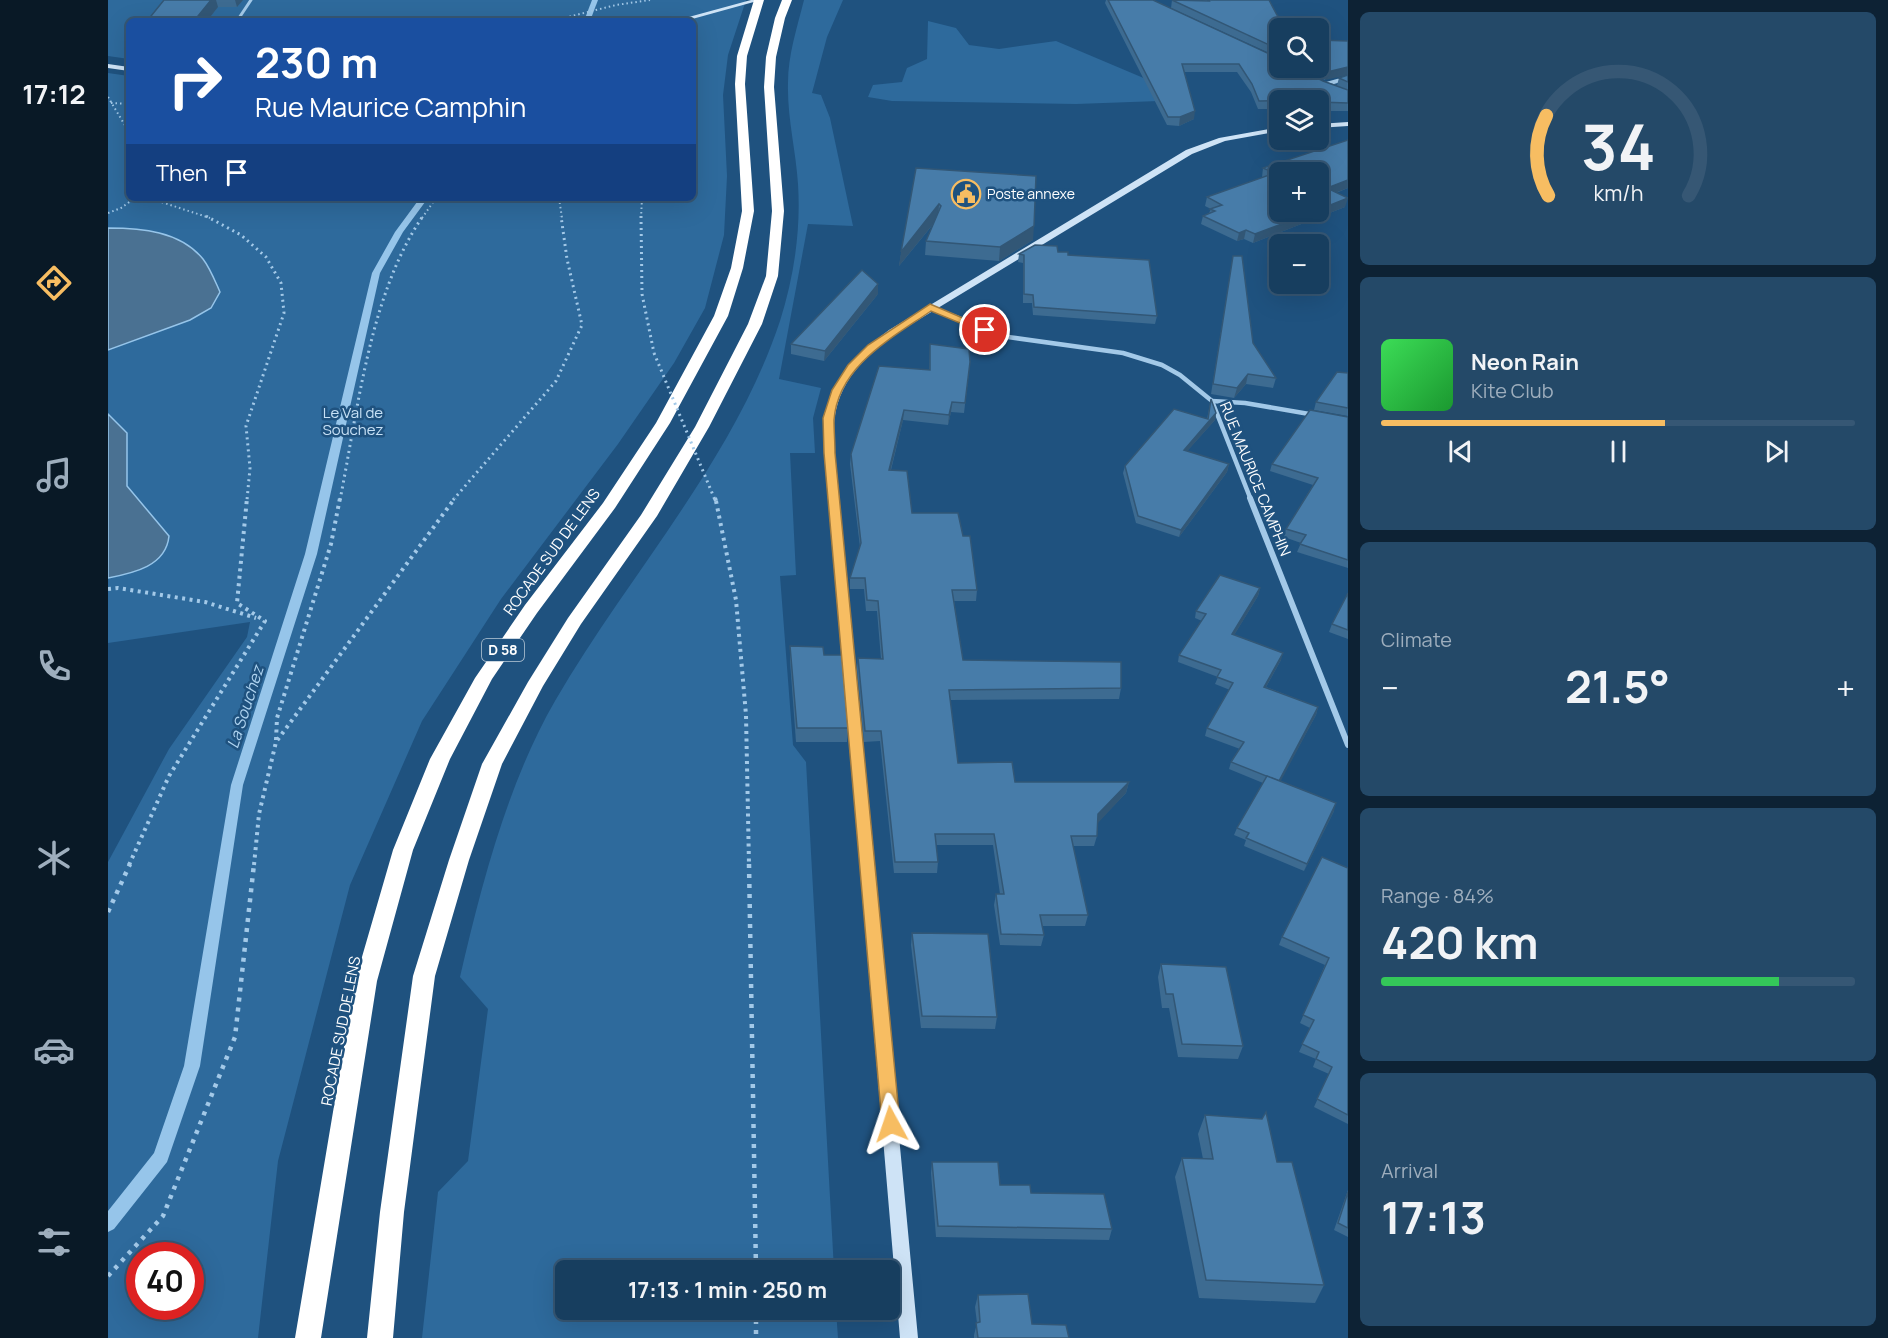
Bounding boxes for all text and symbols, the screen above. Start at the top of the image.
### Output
map controls [1269,18,1329,294]
button: search [1269,18,1329,78]
text: 230 m [255,33,378,91]
icon: right [156,42,234,120]
text: 17:12 [22,75,86,112]
text: Rue Maurice Camphin [255,88,526,125]
button: layers [1269,90,1329,150]
text: 34 [1581,103,1655,189]
icon: arrive [220,156,253,189]
text: Then [156,158,208,188]
button: + [1269,162,1329,222]
public building icon: Poste annexe [950,178,982,210]
text: km/h [1593,178,1643,207]
place label: Poste annexe [987,184,1075,203]
button: − [1269,234,1329,294]
icon: directions [33,262,75,304]
pin [959,304,1010,355]
icon: arrive [968,313,1001,346]
text: Neon Rain [1471,347,1579,377]
text: Kite Club [1471,377,1554,404]
street label: RUE MAURICE CAMPHIN [1215,398,1296,559]
park label: Le Val de Souchez [323,402,384,440]
icon: previous [1444,435,1477,468]
icon: pause [1602,435,1635,468]
icon: next [1760,435,1793,468]
icon: music [33,454,75,496]
street label: ROCADE SUD DE LENS [498,484,605,619]
text: Climate [1381,626,1452,653]
road number: D 58 [482,639,524,661]
icon: phone [33,645,75,687]
text: 21.5° [1565,655,1670,717]
water label: La Souchez [221,662,269,751]
text: − [1381,665,1399,710]
text: + [1836,665,1855,710]
icon: climate [33,837,75,879]
text: Range · 84% [1381,882,1494,909]
text: 420 km [1381,911,1538,973]
street label: ROCADE SUD DE LENS [316,954,365,1108]
icon: car [33,1029,75,1071]
position arrow [859,1092,923,1156]
text: Arrival [1381,1157,1438,1184]
text: 17:13 [1381,1186,1486,1248]
icon: filters [33,1221,75,1263]
speed limit sign: 40 [126,1242,204,1320]
text: 17:13 · 1 min · 250 m [628,1275,827,1305]

